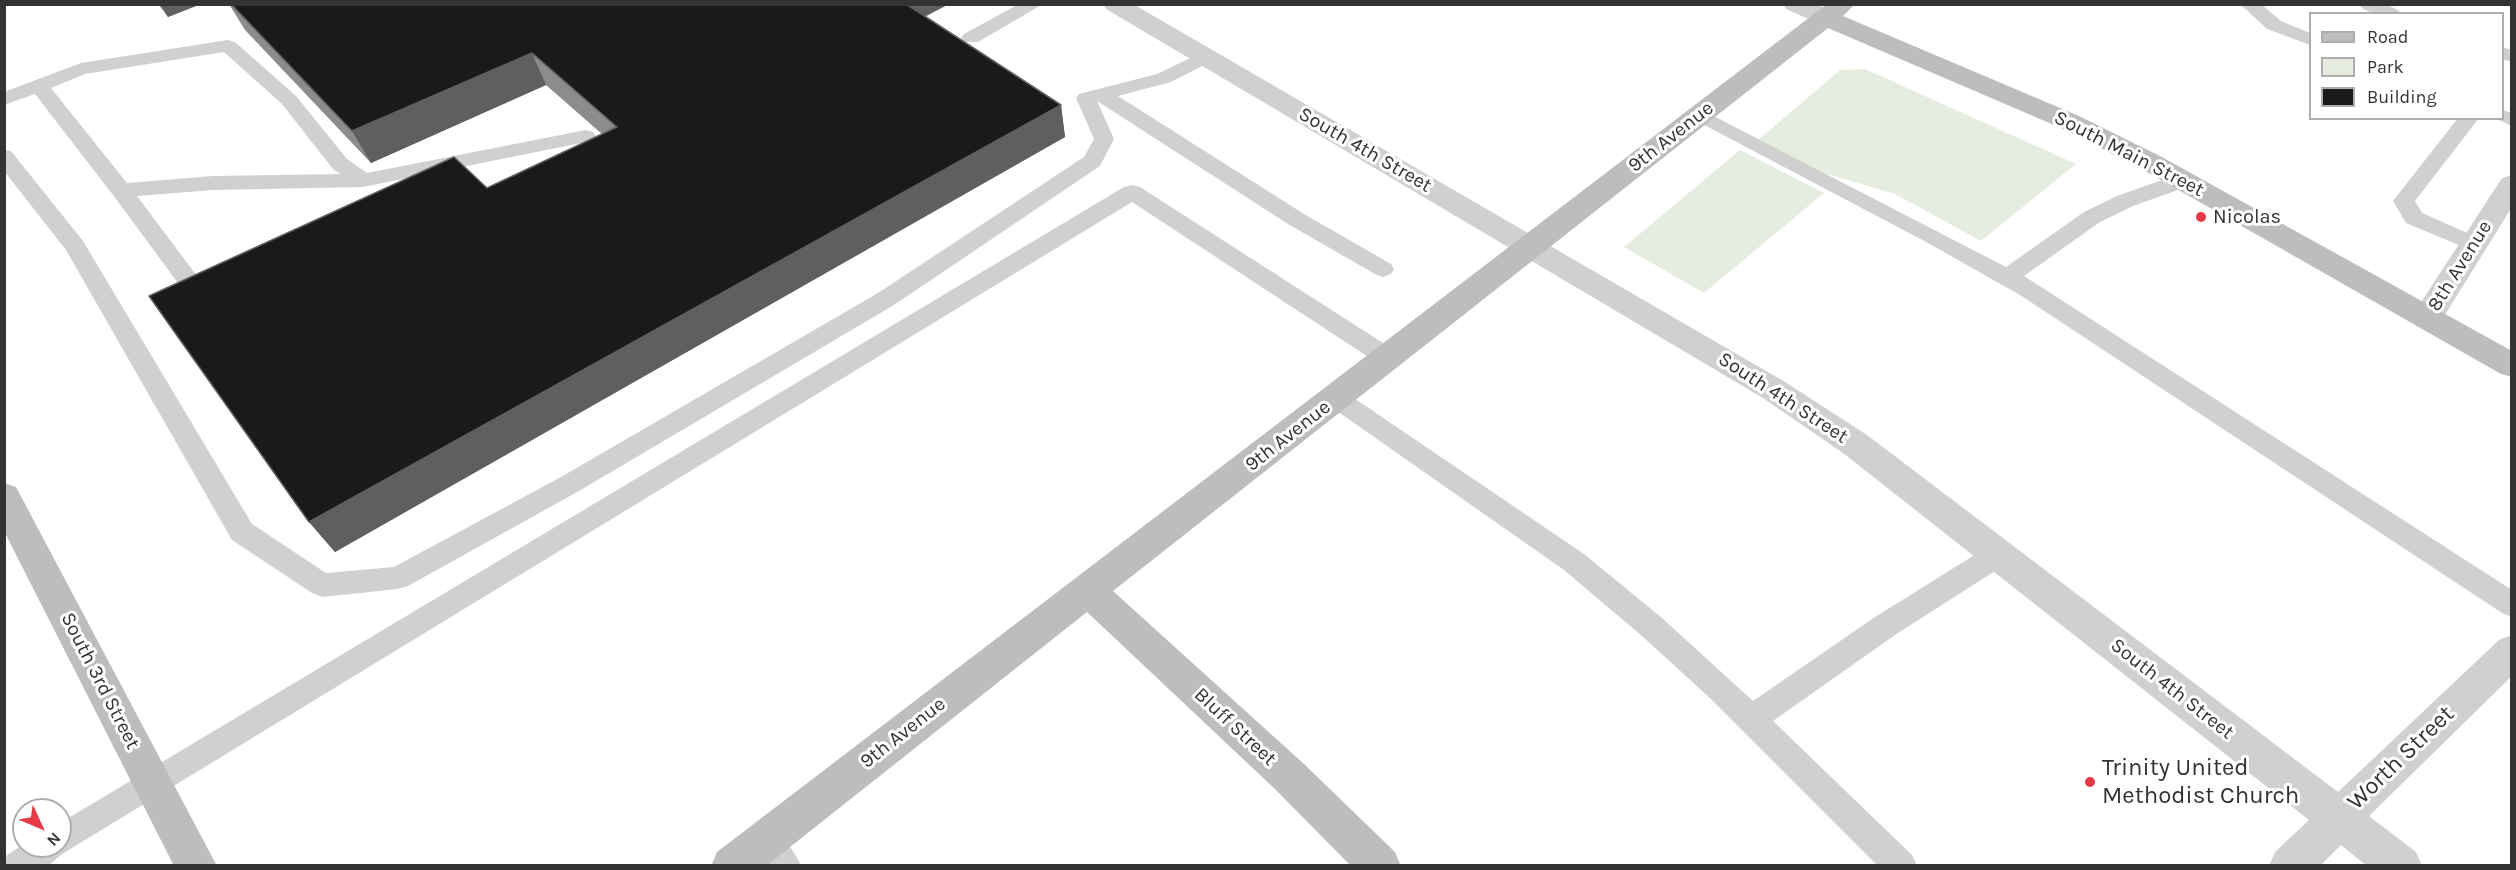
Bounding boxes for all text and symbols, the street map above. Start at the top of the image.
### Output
legend [2309,12,2504,120]
text: Road [2367,26,2408,48]
text: Park [2367,56,2404,78]
text: Building [2367,86,2437,108]
street label: 9th Avenue [1624,96,1718,178]
street label: South 4th Street [1294,102,1436,198]
street label: South Main Street [2050,106,2208,202]
place label: Nicolas [2213,205,2281,229]
marker: Nicolas [2194,210,2208,224]
street label: 8th Avenue [2423,216,2497,316]
street label: South 4th Street [1714,347,1852,449]
street label: 9th Avenue [1241,395,1335,477]
street label: South 3rd Street [55,609,145,753]
street label: South 4th Street [2106,633,2238,745]
street label: Bluff Street [1189,683,1281,771]
street label: 9th Avenue [856,692,950,774]
street label: Worth Street [2342,700,2460,816]
place label: Trinity United Methodist Church [2102,754,2299,810]
marker: Trinity United Methodist Church [2083,775,2097,789]
north arrow [12,798,72,858]
text: N [43,829,65,850]

